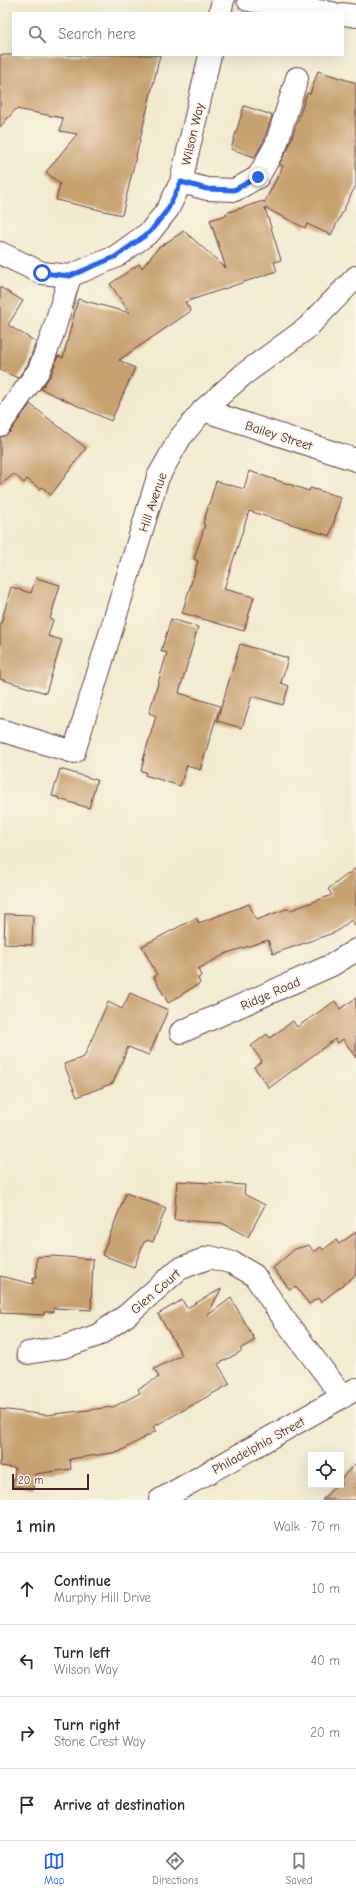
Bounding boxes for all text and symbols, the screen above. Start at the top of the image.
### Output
search box [12,12,344,56]
icon: search [26,23,48,45]
text: Search here [58,25,136,43]
street label: Wilson Way [178,101,207,167]
route end [249,168,267,186]
route start [33,264,51,282]
street label: Bailey Street [243,418,316,454]
street label: Hill Avenue [135,470,170,534]
street label: Ridge Road [238,974,302,1013]
street label: Glen Court [128,1265,184,1317]
street label: Philadelphia Street [209,1413,308,1477]
map controls [308,1452,344,1488]
button: locate [308,1452,344,1488]
scale bar [12,1472,89,1491]
text: 20 m [18,1474,43,1487]
text: 1 min [16,1517,56,1536]
text: Walk · 70 m [274,1519,340,1534]
text: Continue [54,1572,111,1590]
icon: ahead [16,1578,38,1600]
text: 10 m [312,1581,340,1596]
text: Murphy Hill Drive [54,1590,151,1605]
text: Turn left [54,1644,110,1662]
icon: left [16,1650,38,1672]
text: 40 m [311,1653,340,1668]
text: Wilson Way [54,1662,118,1677]
text: Turn right [54,1716,120,1734]
icon: right [16,1722,38,1744]
text: 20 m [310,1725,340,1740]
text: Stone Crest Way [54,1734,145,1749]
icon: arrive [16,1794,38,1816]
text: Arrive at destination [54,1796,185,1814]
tab: Map [43,1850,65,1887]
tab: Directions [152,1850,199,1887]
tab: Saved [285,1850,313,1887]

